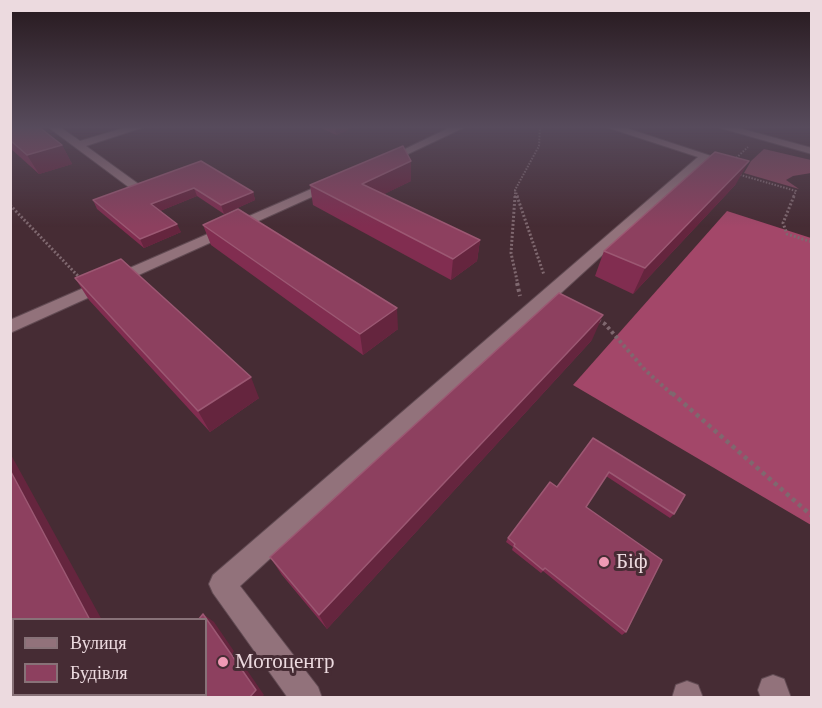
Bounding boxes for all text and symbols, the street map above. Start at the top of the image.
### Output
place label: Біф [616,549,648,575]
marker: Біф [597,555,611,569]
legend [12,618,207,696]
text: Вулиця [70,633,127,653]
place label: Мотоцентр [235,649,335,675]
marker: Мотоцентр [216,655,230,669]
text: Будівля [70,663,127,683]

